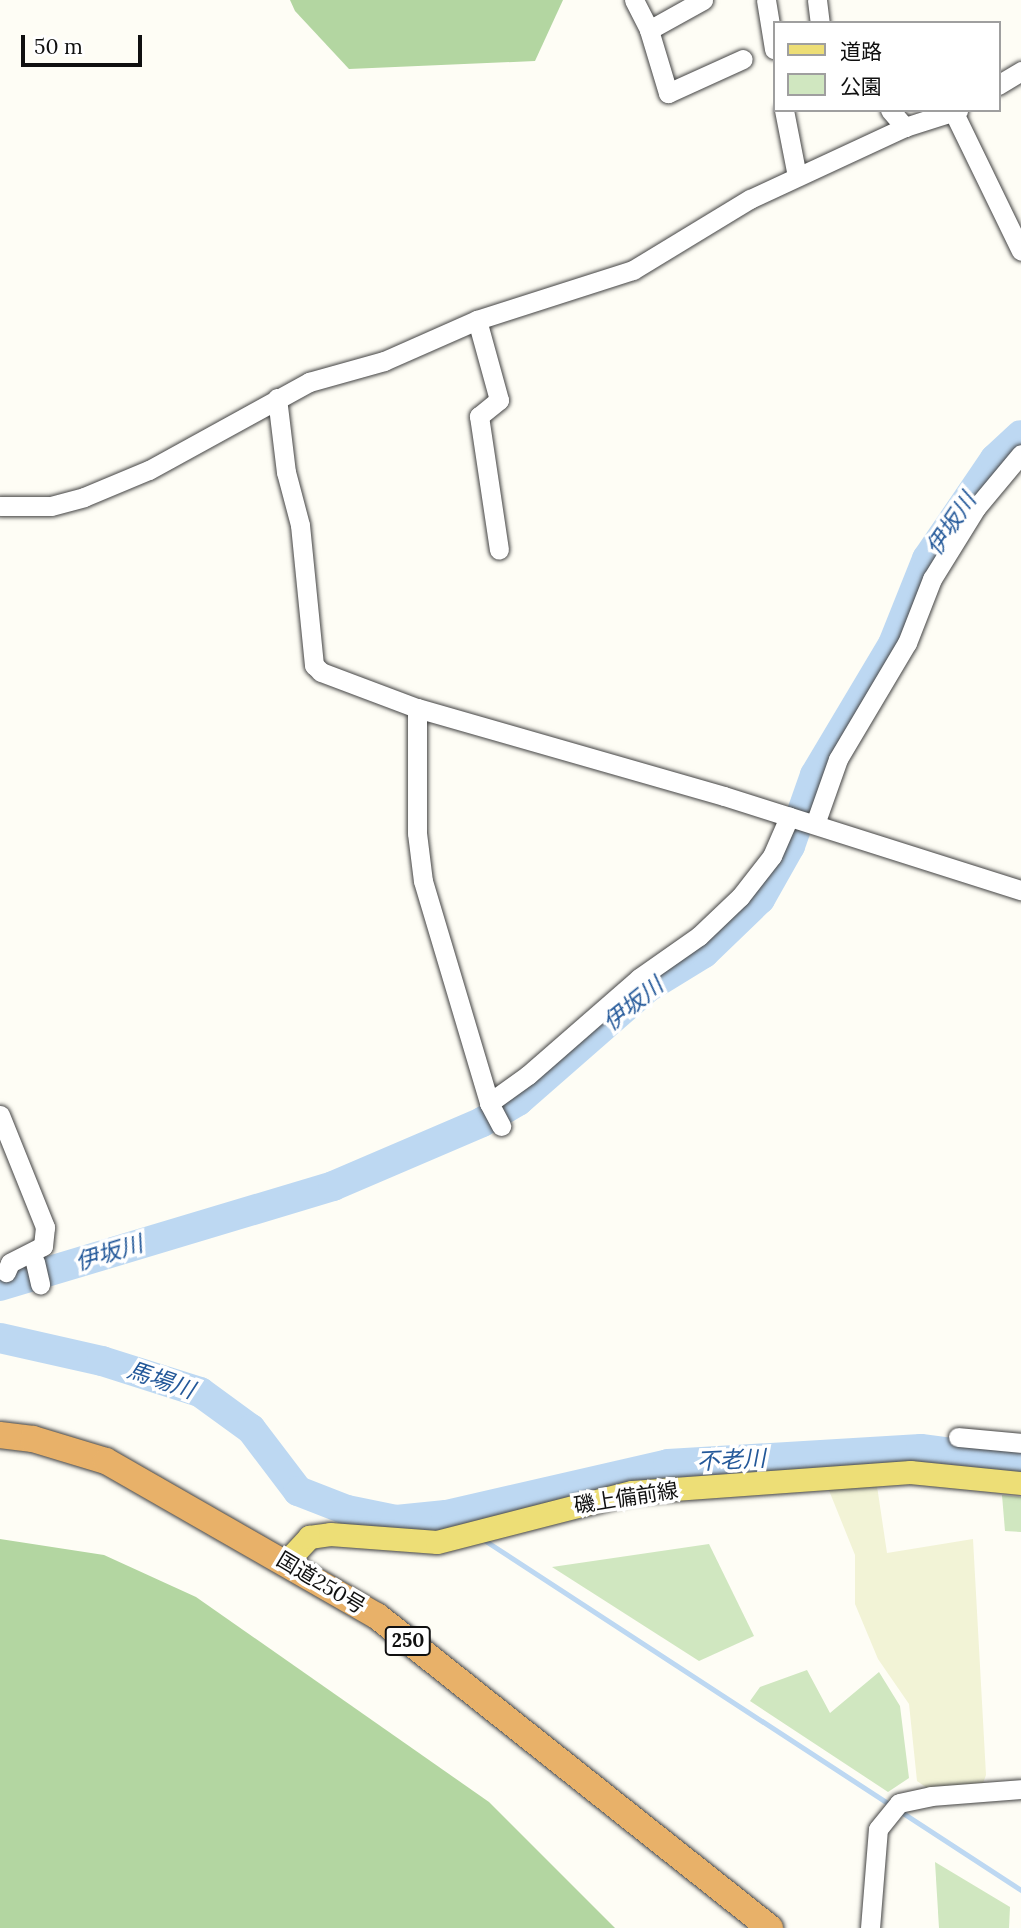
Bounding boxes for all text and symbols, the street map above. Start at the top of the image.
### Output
scale bar [24,21,145,65]
legend [772,21,1000,112]
text: 50 m [34,33,83,60]
text: 道路 [840,38,882,65]
text: 公園 [840,73,882,100]
water label: 伊坂川 [920,488,982,560]
water label: 伊坂川 [598,972,668,1036]
water label: 伊坂川 [72,1230,146,1276]
water label: 馬場川 [124,1356,198,1404]
water label: 不老川 [696,1444,766,1476]
street label: 磯上備前線 [572,1477,680,1519]
street label: 国道250号 [272,1547,370,1619]
road number: 250 [384,1625,432,1656]

